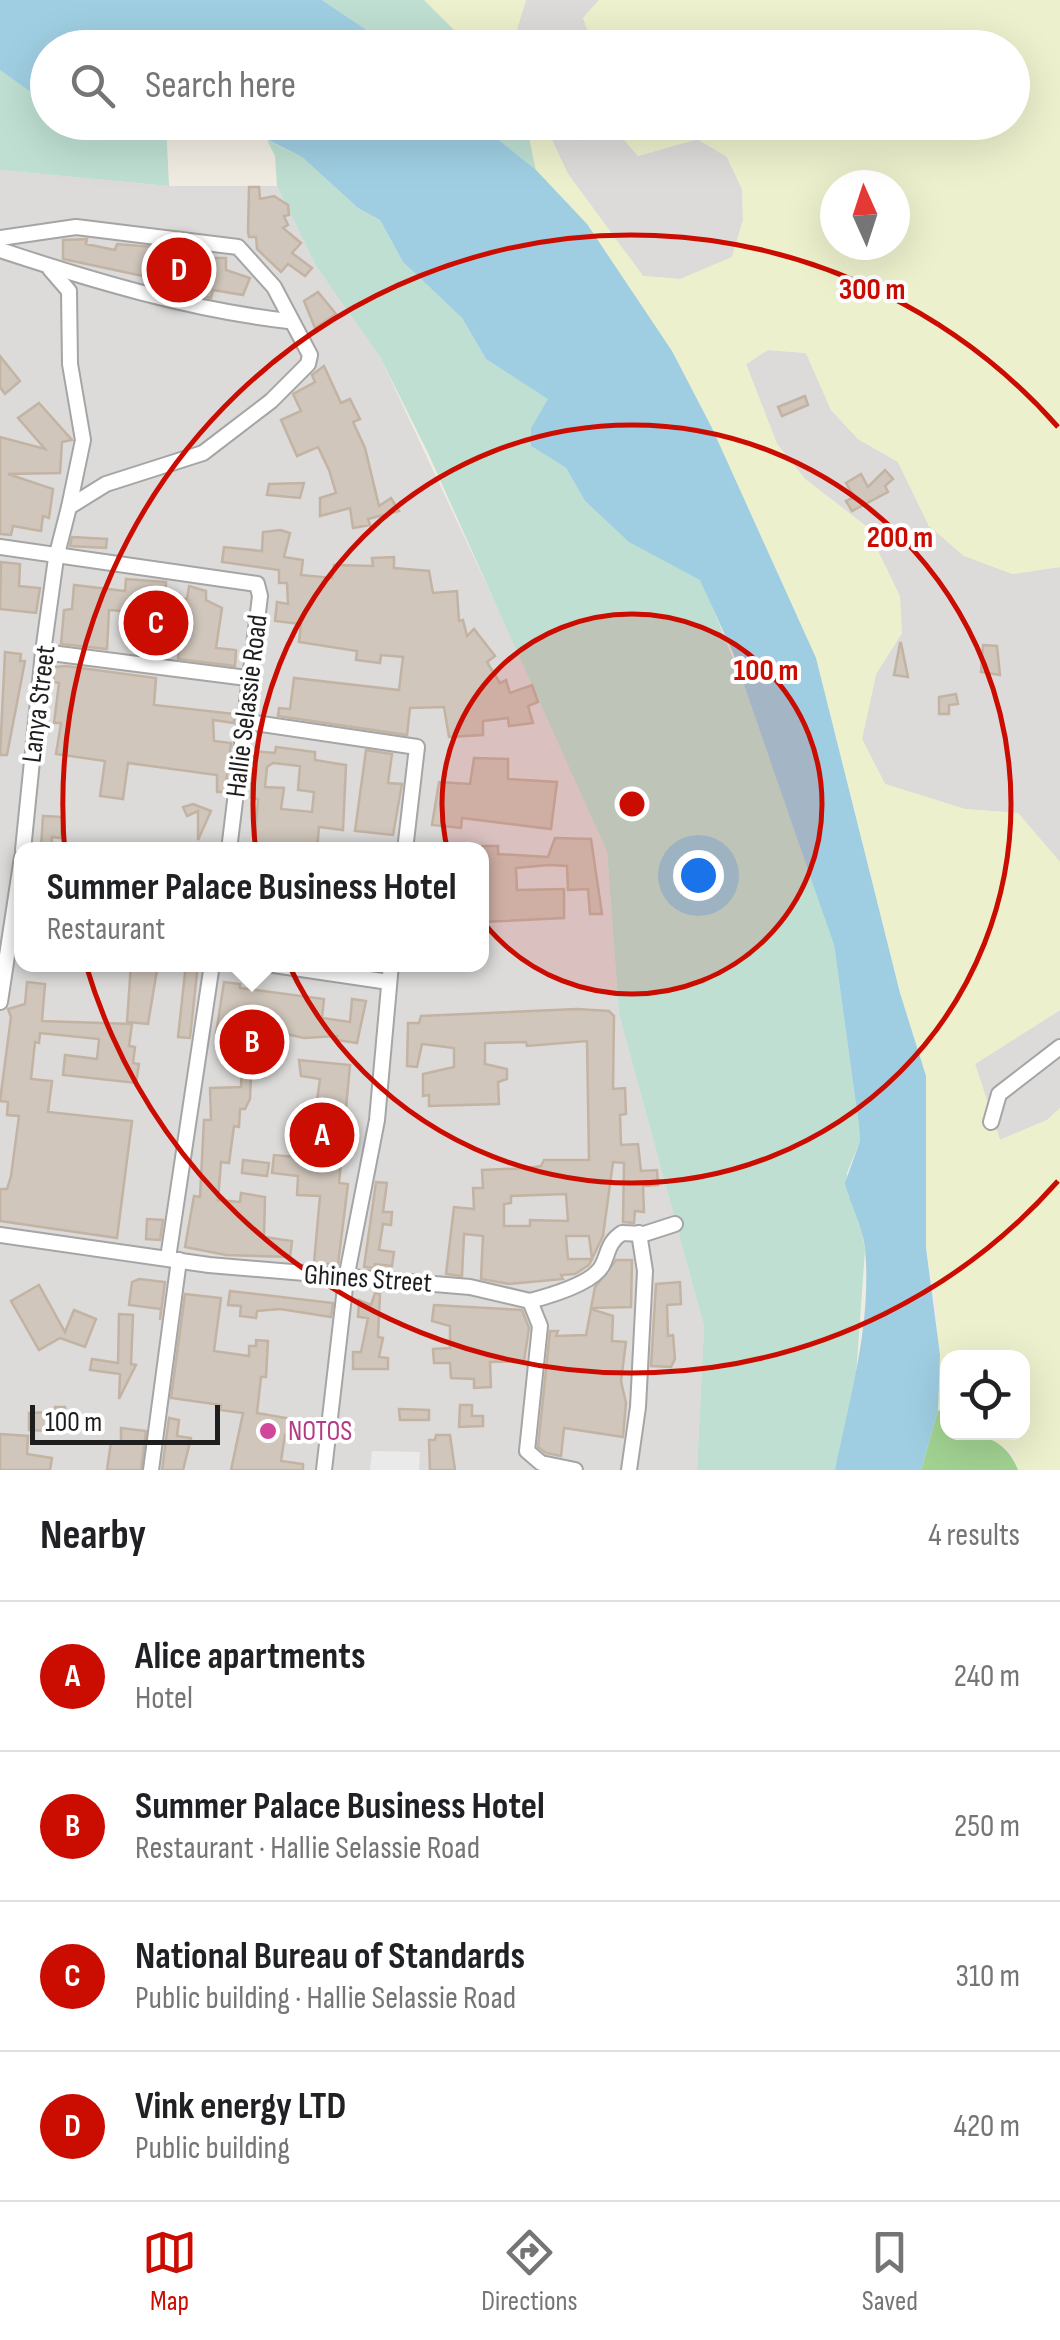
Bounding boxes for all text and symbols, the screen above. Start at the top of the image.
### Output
search box [30,30,1030,140]
icon: search [65,58,120,113]
text: Search here [145,63,296,108]
north arrow [820,170,910,260]
pin: D [146,232,212,308]
text: 300 m [839,272,905,308]
text: 200 m [867,520,933,556]
pin: C [124,586,188,660]
street label: Hallie Selassie Road [219,613,275,799]
street label: Lanya Street [15,644,63,764]
text: 100 m [734,653,798,689]
centre of rings [614,786,650,822]
popup [14,842,489,972]
your location [673,850,724,901]
text: Summer Palace Business Hotel [47,865,456,910]
text: Restaurant [47,910,165,949]
pin: B [220,1004,284,1080]
pin: A [290,1098,354,1172]
street label: Ghines Street [303,1258,433,1300]
map controls [940,1350,1030,1440]
button: locate [940,1350,1030,1440]
scale bar [30,1400,220,1444]
text: 100 m [45,1406,102,1439]
place label: NOTOS [288,1415,352,1448]
marker: NOTOS [257,1420,279,1442]
text: Nearby [40,1510,146,1561]
text: 4 results [928,1516,1020,1555]
text: Alice apartments [135,1634,365,1679]
text: A [65,1657,80,1696]
text: 240 m [954,1657,1020,1696]
text: Hotel [135,1679,193,1718]
text: Summer Palace Business Hotel [135,1784,545,1829]
text: B [65,1807,80,1846]
text: 250 m [954,1807,1020,1846]
text: Restaurant · Hallie Selassie Road [135,1829,480,1868]
text: National Bureau of Standards [135,1934,525,1979]
text: C [64,1957,81,1996]
text: 310 m [955,1957,1020,1996]
text: Public building · Hallie Selassie Road [135,1979,516,2018]
text: Vink energy LTD [135,2084,346,2129]
text: D [64,2107,81,2146]
text: 420 m [953,2107,1020,2146]
text: Public building [135,2129,290,2168]
tab: Map [142,2225,197,2318]
tab: Directions [481,2225,578,2318]
tab: Saved [862,2225,918,2318]

